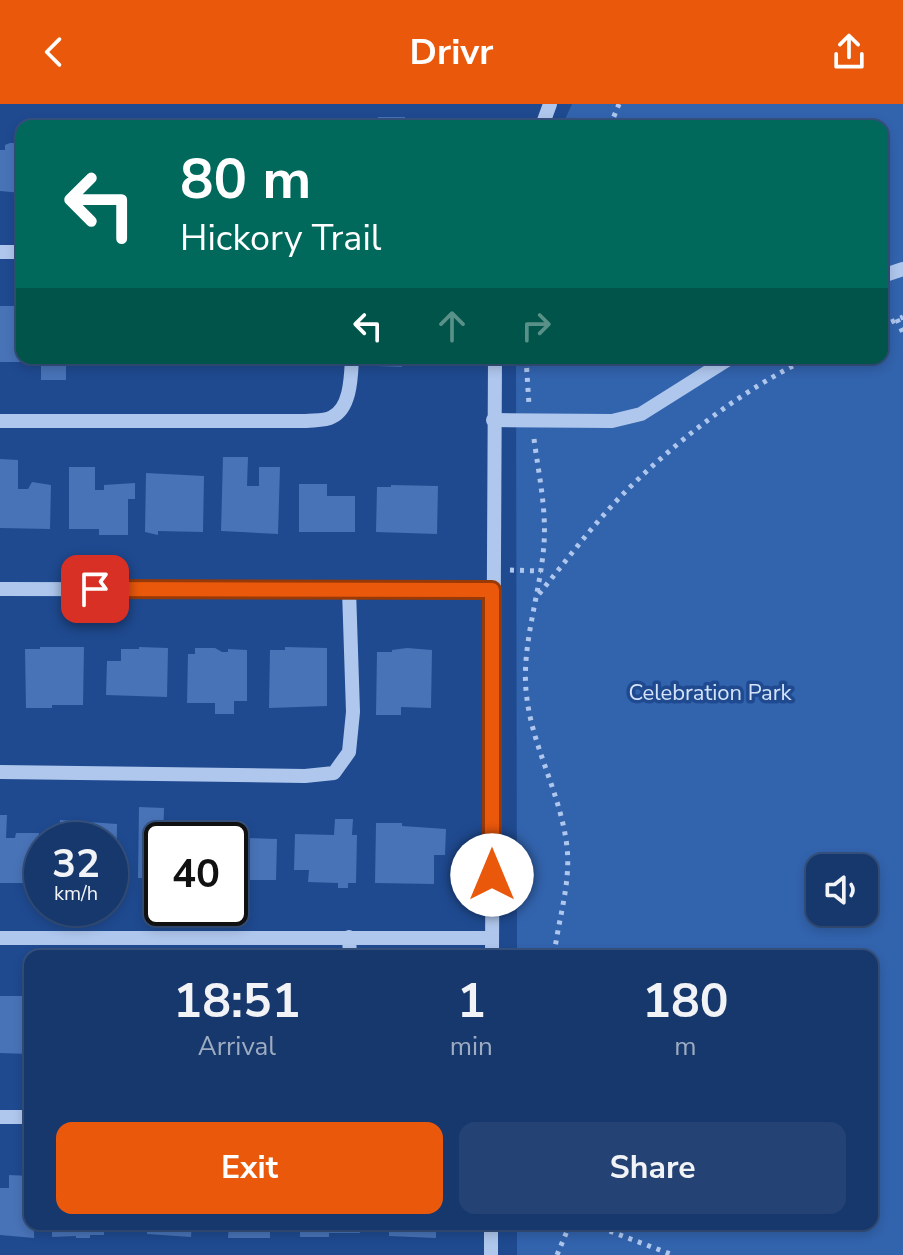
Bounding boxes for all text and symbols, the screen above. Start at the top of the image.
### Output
text: Drivr [410,28,493,77]
icon: back [32,30,76,74]
icon: share [827,30,871,74]
text: 80 m [180,141,311,218]
icon: left [48,152,152,256]
text: Hickory Trail [180,214,381,263]
icon: left [346,304,390,348]
icon: ahead [430,304,474,348]
icon: right [514,304,558,348]
pin [61,555,129,623]
icon: arrive [73,567,117,611]
park label: Celebration Park [628,678,793,708]
speed limit sign: 40 [144,822,248,926]
position arrow [450,833,534,917]
text: 32 [52,837,100,891]
map controls [806,854,878,926]
button: sound [806,854,878,926]
text: km/h [54,880,98,907]
text: 18:51 [173,968,300,1034]
text: 1 [457,968,486,1034]
text: 180 [642,968,729,1034]
text: Arrival [198,1029,276,1064]
text: min [450,1029,493,1064]
text: m [674,1029,697,1064]
button: Exit [56,1122,443,1214]
button: Share [459,1122,846,1214]

